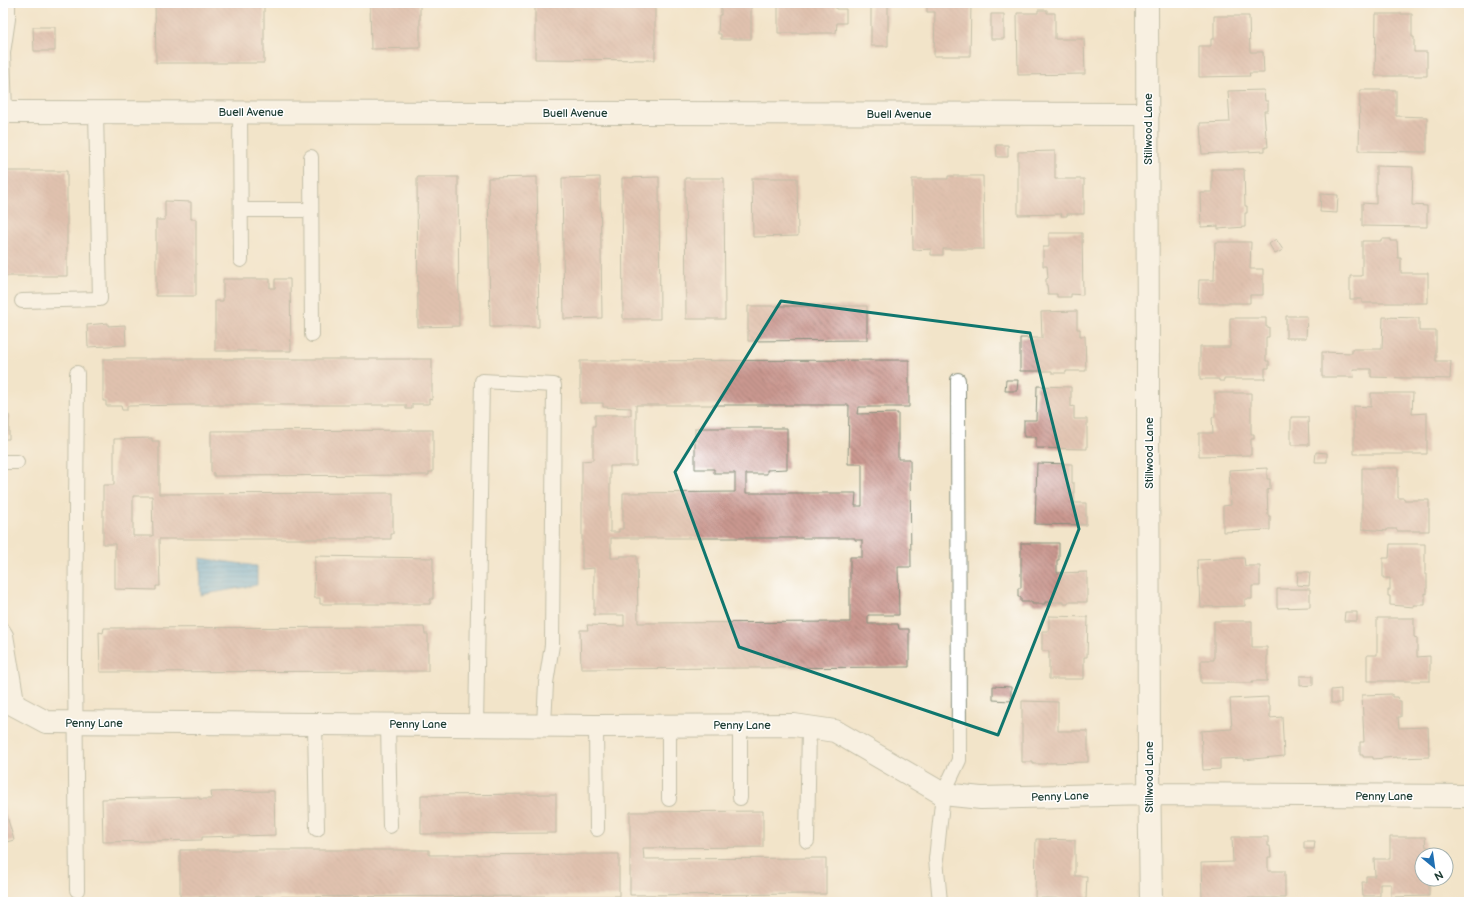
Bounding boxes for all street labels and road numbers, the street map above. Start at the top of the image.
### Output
street label: Stillwood Lane [1142,93,1155,165]
street label: Buell Avenue [219,106,284,119]
street label: Buell Avenue [543,107,608,120]
street label: Buell Avenue [867,108,932,121]
street label: Stillwood Lane [1143,417,1156,489]
street label: Penny Lane [65,717,123,730]
street label: Penny Lane [389,718,447,731]
street label: Penny Lane [713,719,771,732]
street label: Stillwood Lane [1143,741,1156,813]
street label: Penny Lane [1031,789,1089,804]
street label: Penny Lane [1355,790,1413,803]

